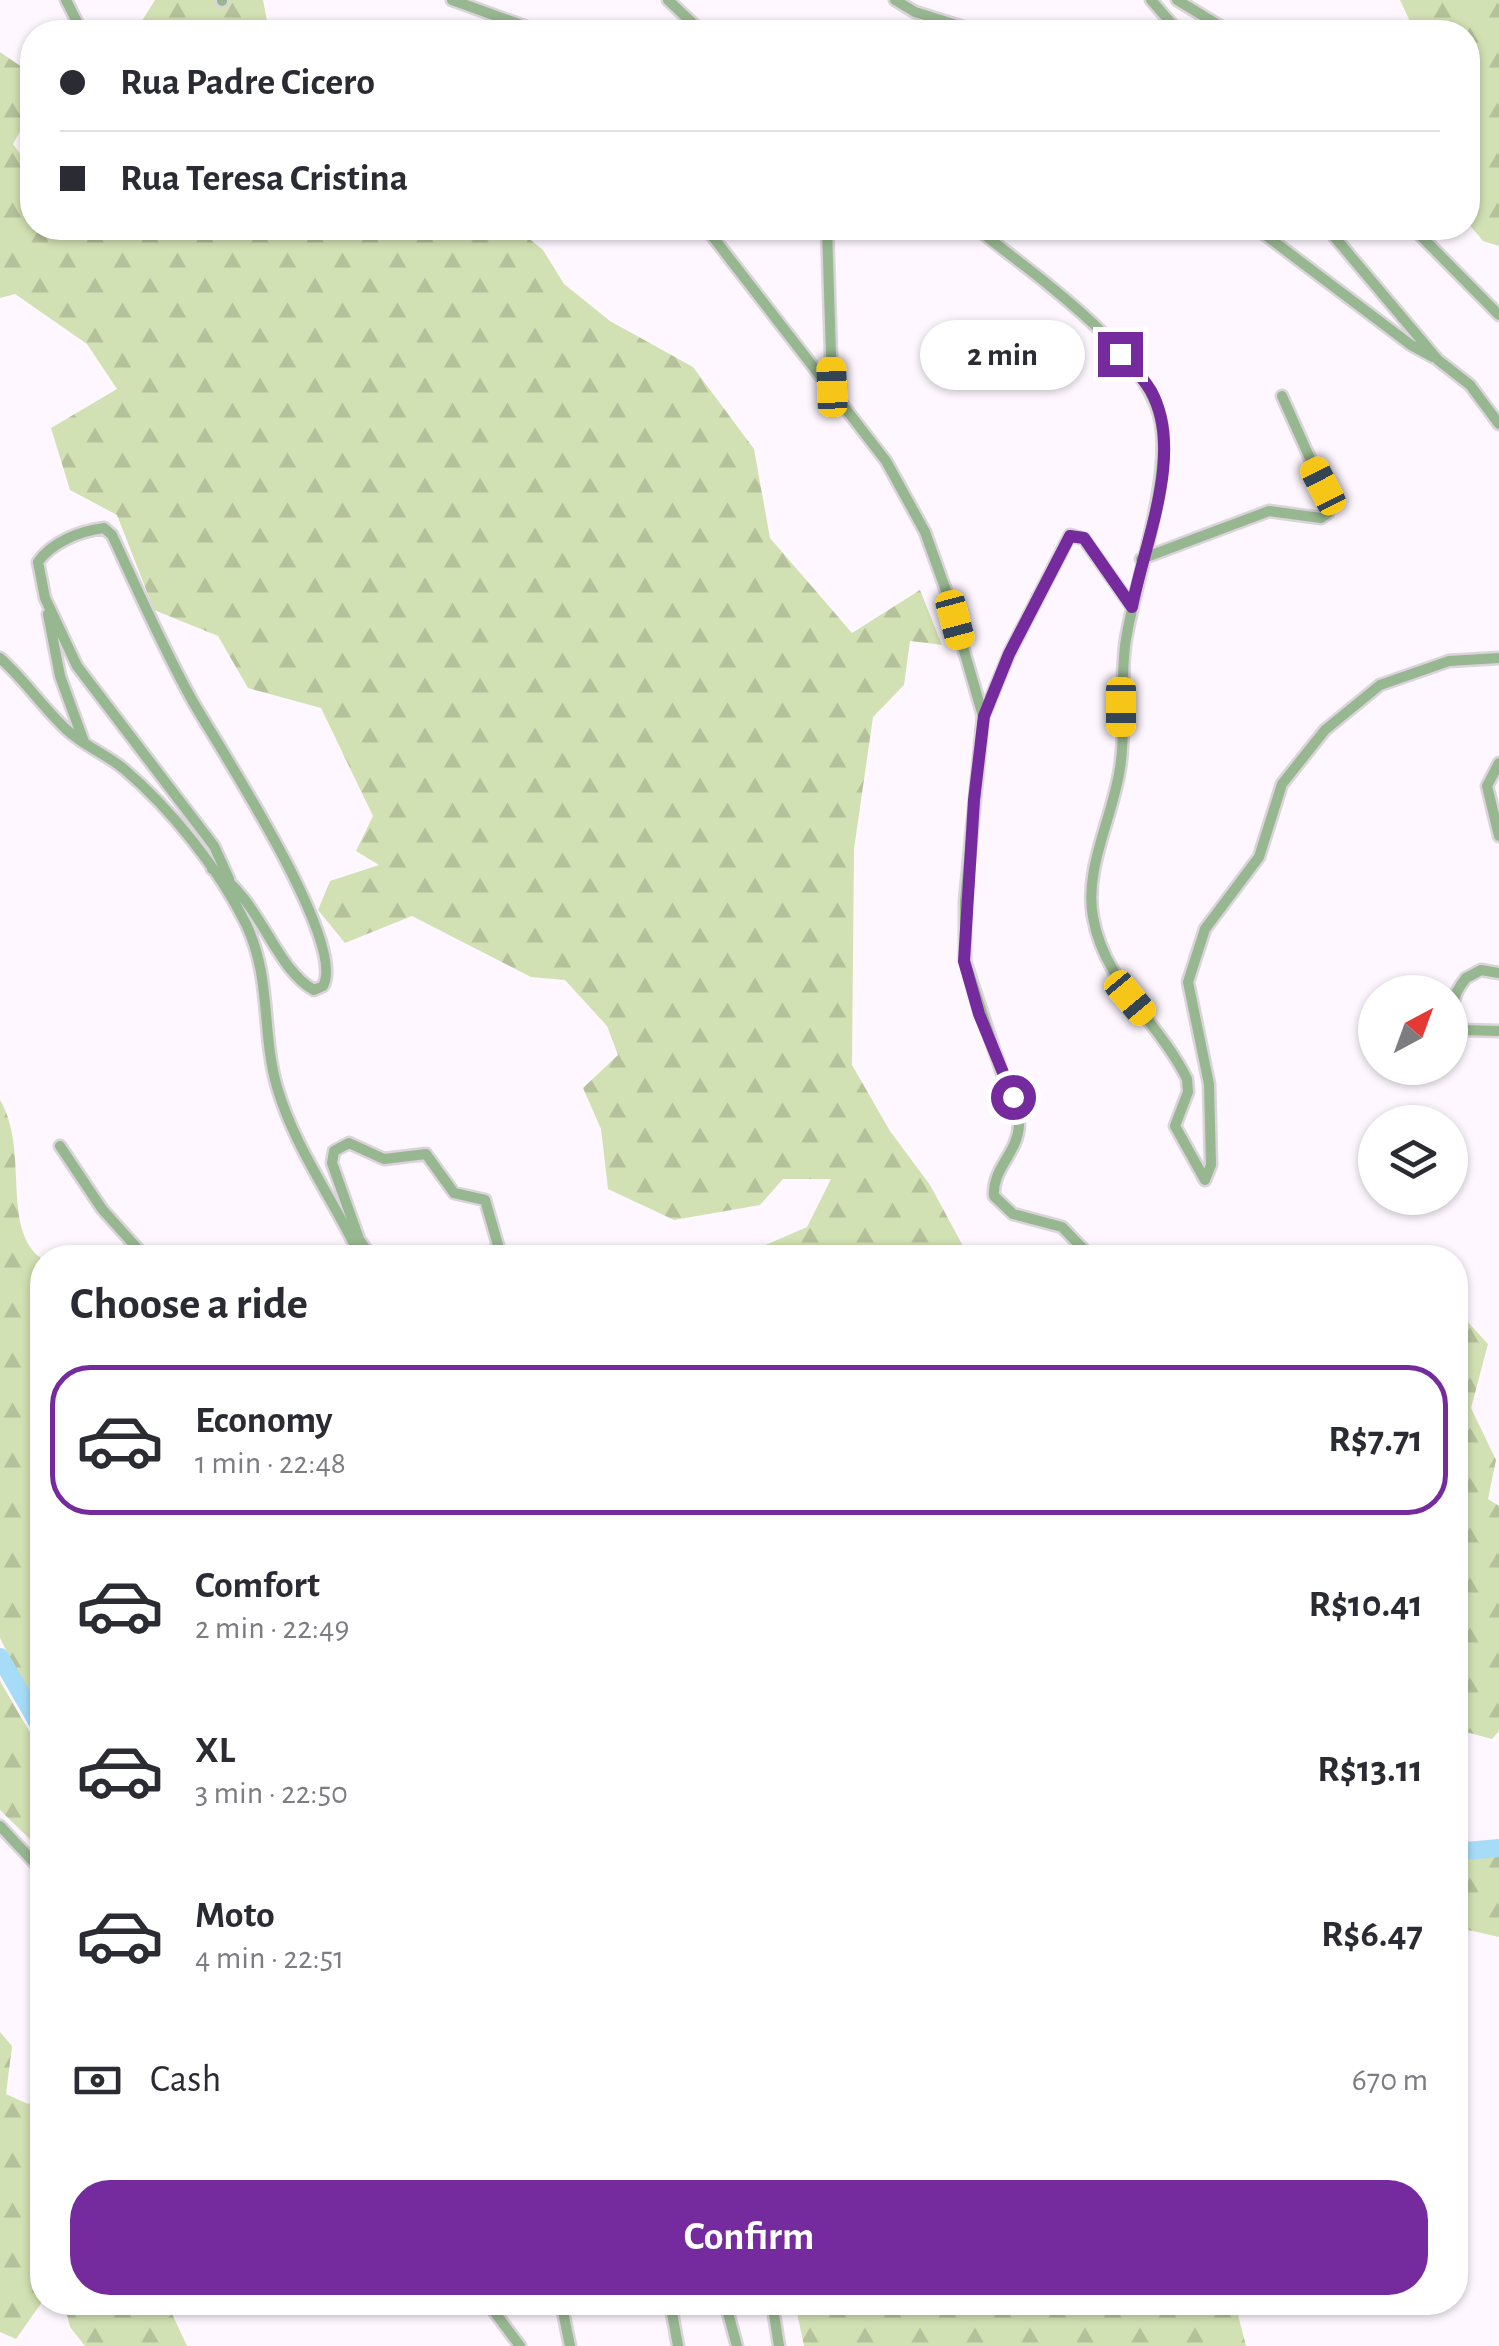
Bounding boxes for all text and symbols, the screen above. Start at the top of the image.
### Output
text: Rua Padre Cicero [120,64,375,102]
text: Rua Teresa Cristina [120,160,408,198]
callout: 2 min [920,319,1085,389]
route end [1098,332,1143,377]
text: 2 min [967,339,1038,371]
car [816,356,848,418]
car [1296,452,1350,520]
car [933,587,977,653]
car [1106,677,1136,737]
car [1099,965,1161,1031]
north arrow [1358,975,1468,1085]
map controls [1358,975,1468,1215]
route start [991,1075,1036,1120]
button: layers [1358,1105,1468,1215]
text: Choose a ride [70,1282,308,1327]
icon: car [75,1395,165,1485]
text: Economy [195,1402,333,1440]
text: R$7.71 [1328,1421,1423,1459]
text: 1 min · 22:48 [195,1447,346,1479]
icon: car [75,1560,165,1650]
text: Comfort [195,1567,320,1605]
text: R$10.41 [1309,1586,1423,1624]
text: 2 min · 22:49 [195,1612,349,1644]
icon: car [75,1725,165,1815]
text: XL [195,1732,235,1770]
text: R$13.11 [1317,1751,1423,1789]
text: 3 min · 22:50 [195,1777,348,1809]
icon: car [75,1890,165,1980]
text: Moto [195,1897,275,1935]
text: R$6.47 [1321,1916,1423,1954]
text: 4 min · 22:51 [195,1942,344,1974]
icon: cash [70,2053,125,2108]
text: Cash [150,2061,221,2099]
text: 670 m [1352,2064,1428,2096]
button: Confirm [70,2180,1428,2295]

